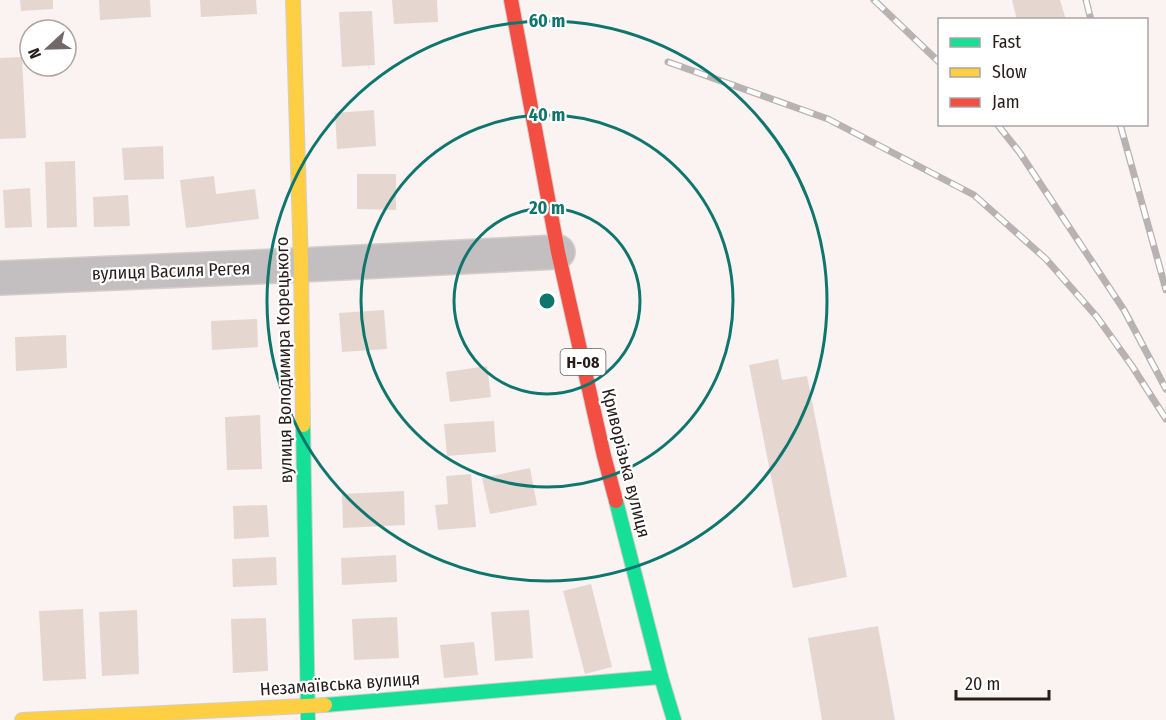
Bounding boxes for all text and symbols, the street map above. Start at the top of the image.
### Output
text: 60 m [529,10,565,32]
north arrow [18,18,78,78]
legend [938,18,1148,126]
text: Fast [992,31,1021,53]
text: N [24,45,45,61]
text: Slow [992,61,1027,83]
text: Jam [992,91,1020,113]
text: 40 m [529,104,565,126]
text: 20 m [528,197,565,219]
street label: вулиця Володимира Корецького [271,237,297,483]
street label: вулиця Василя Регея [91,257,251,285]
centre of rings [537,291,557,311]
road number: Н-08 [560,349,606,375]
street label: Криворізька вулиця [597,386,655,540]
scale bar [956,663,1049,701]
street label: Незамаївська вулиця [259,667,421,701]
text: 20 m [965,673,1000,695]

